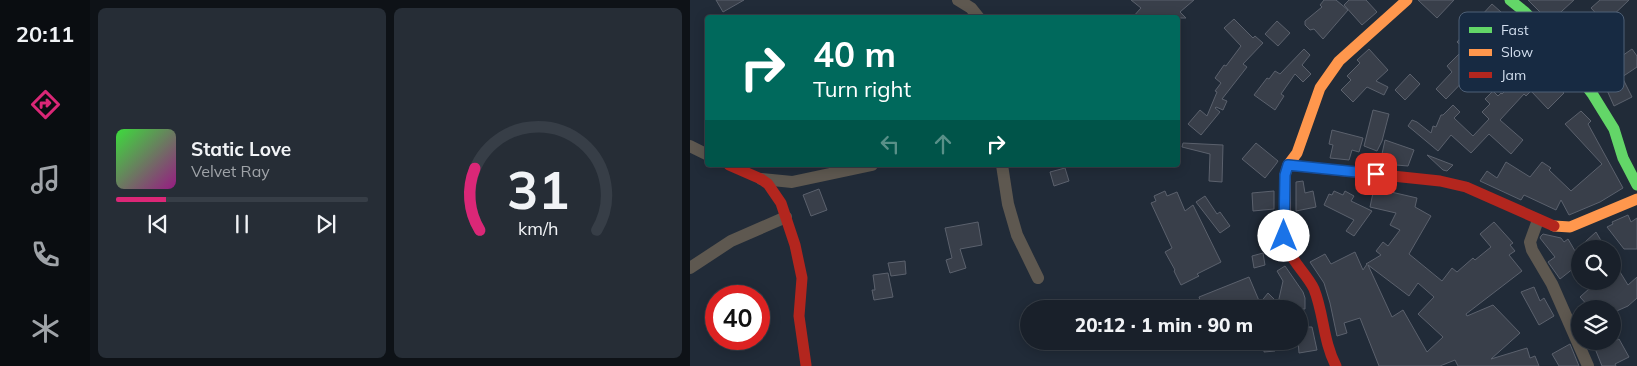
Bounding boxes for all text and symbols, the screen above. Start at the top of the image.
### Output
legend [1459,12,1624,92]
text: 20:11 [16,20,74,48]
text: Fast [1501,21,1529,39]
text: 40 m [813,32,896,76]
icon: right [730,35,795,100]
text: Slow [1501,43,1533,61]
text: Jam [1501,66,1526,84]
text: Turn right [813,75,911,103]
icon: directions [28,87,63,122]
icon: left [876,130,904,158]
icon: ahead [929,130,957,158]
icon: right [982,130,1010,158]
text: Static Love [191,137,291,161]
pin [1355,153,1397,195]
text: 31 [507,157,569,222]
icon: arrive [1362,160,1390,188]
text: Velvet Ray [191,161,270,181]
icon: music [28,162,63,197]
position arrow [1257,209,1309,261]
icon: previous [144,210,172,238]
icon: pause [228,210,256,238]
icon: next [312,210,340,238]
text: km/h [518,217,558,239]
icon: phone [28,237,63,272]
map controls [1571,240,1621,350]
button: search [1571,240,1621,290]
speed limit sign: 40 [705,285,770,350]
button: layers [1571,300,1621,350]
icon: climate [28,311,63,346]
text: 20:12 · 1 min · 90 m [1075,313,1253,337]

